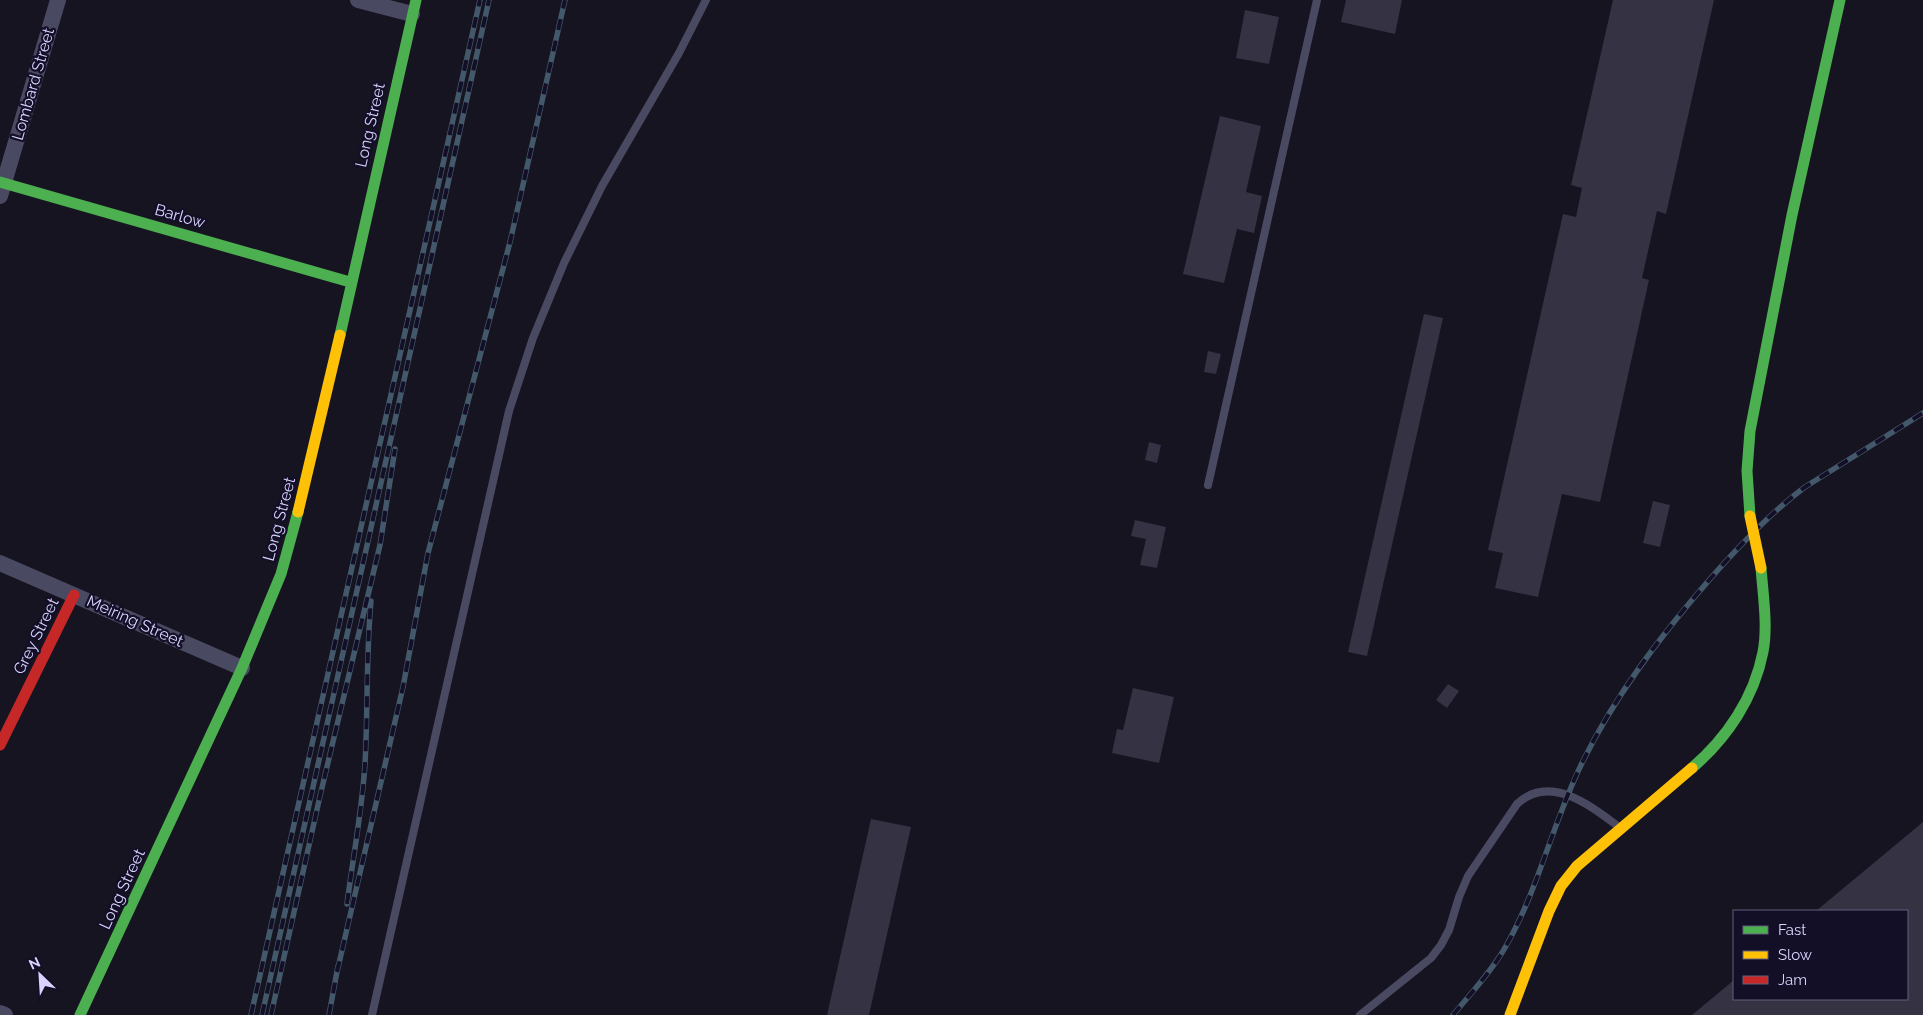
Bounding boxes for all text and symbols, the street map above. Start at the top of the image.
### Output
street label: Lombard Street [8,25,58,142]
street label: Long Street [351,80,389,169]
street label: Barlow [153,200,207,232]
street label: Long Street [259,474,300,563]
street label: Meiring Street [84,591,187,651]
street label: Grey Street [9,594,63,677]
street label: Long Street [95,845,149,932]
legend [1733,910,1908,1000]
text: Fast [1778,921,1806,939]
text: Slow [1778,946,1812,964]
north arrow [15,950,65,1000]
text: N [26,954,43,973]
text: Jam [1778,971,1807,989]

